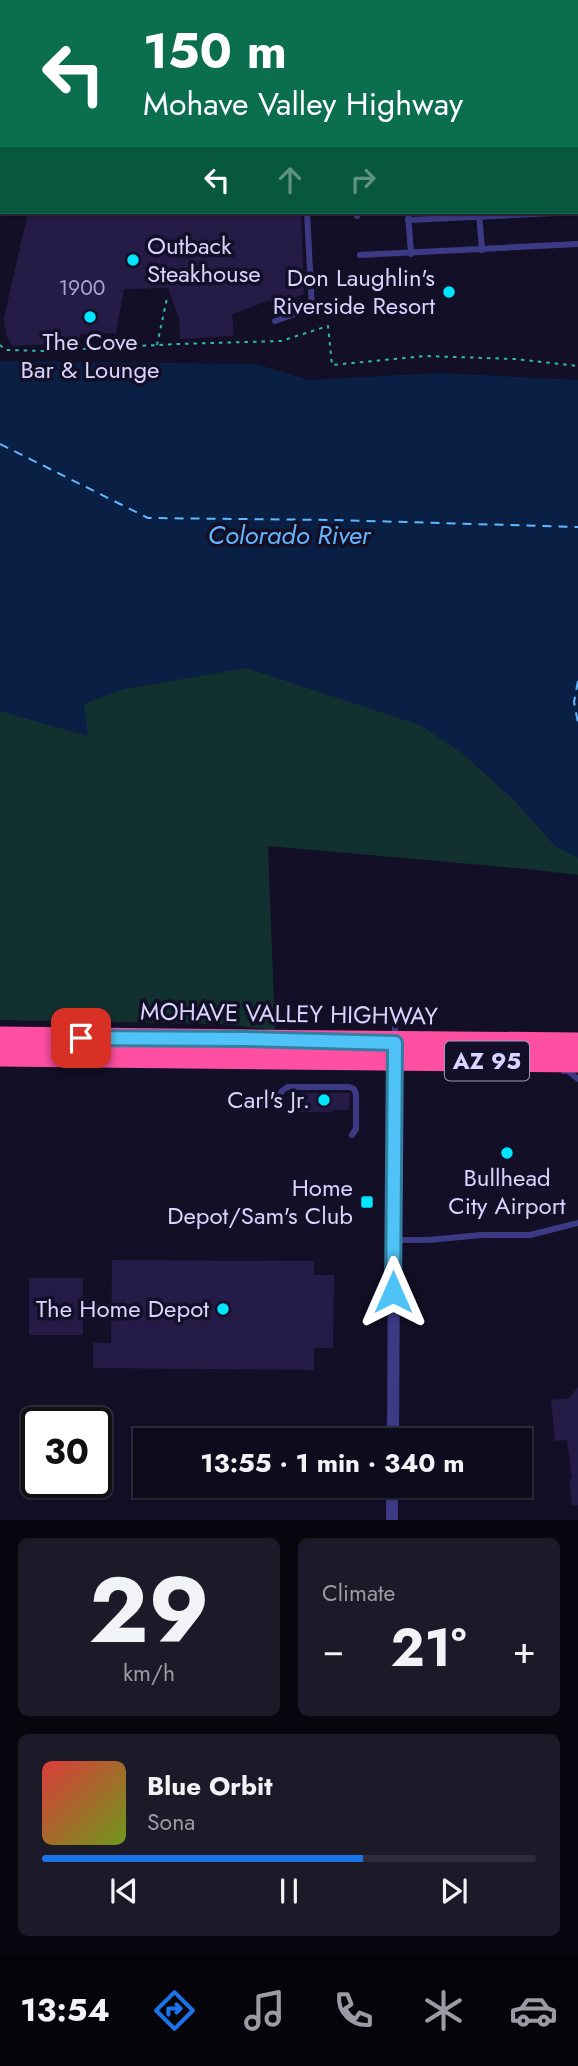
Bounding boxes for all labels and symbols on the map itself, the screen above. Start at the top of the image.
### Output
place label: Outback Steakhouse [147,228,261,291]
marker: Outback Steakhouse [125,252,141,268]
place label: Don Laughlin's Riverside Resort [273,260,435,323]
house number: 1900 [59,273,105,303]
marker: Don Laughlin's Riverside Resort [441,284,457,300]
marker: The Cove Bar & Lounge [82,309,98,325]
place label: The Cove Bar & Lounge [21,324,159,387]
water label: Colorado River [208,516,372,554]
street label: MOHAVE VALLEY HIGHWAY [140,993,439,1034]
pin [51,1008,111,1068]
road number: AZ 95 [445,1042,529,1080]
place label: Carl's Jr. [227,1082,310,1117]
marker: Carl's Jr. [316,1092,332,1108]
marker: Bullhead City Airport [499,1145,515,1161]
place label: Bullhead City Airport [448,1160,566,1223]
place label: Home Depot/Sam's Club [167,1170,353,1233]
marker: Home Depot/Sam's Club [359,1194,375,1210]
position arrow [356,1255,430,1329]
place label: The Home Depot [36,1291,209,1326]
marker: The Home Depot [215,1301,231,1317]
speed limit sign: 30 [21,1407,112,1498]

